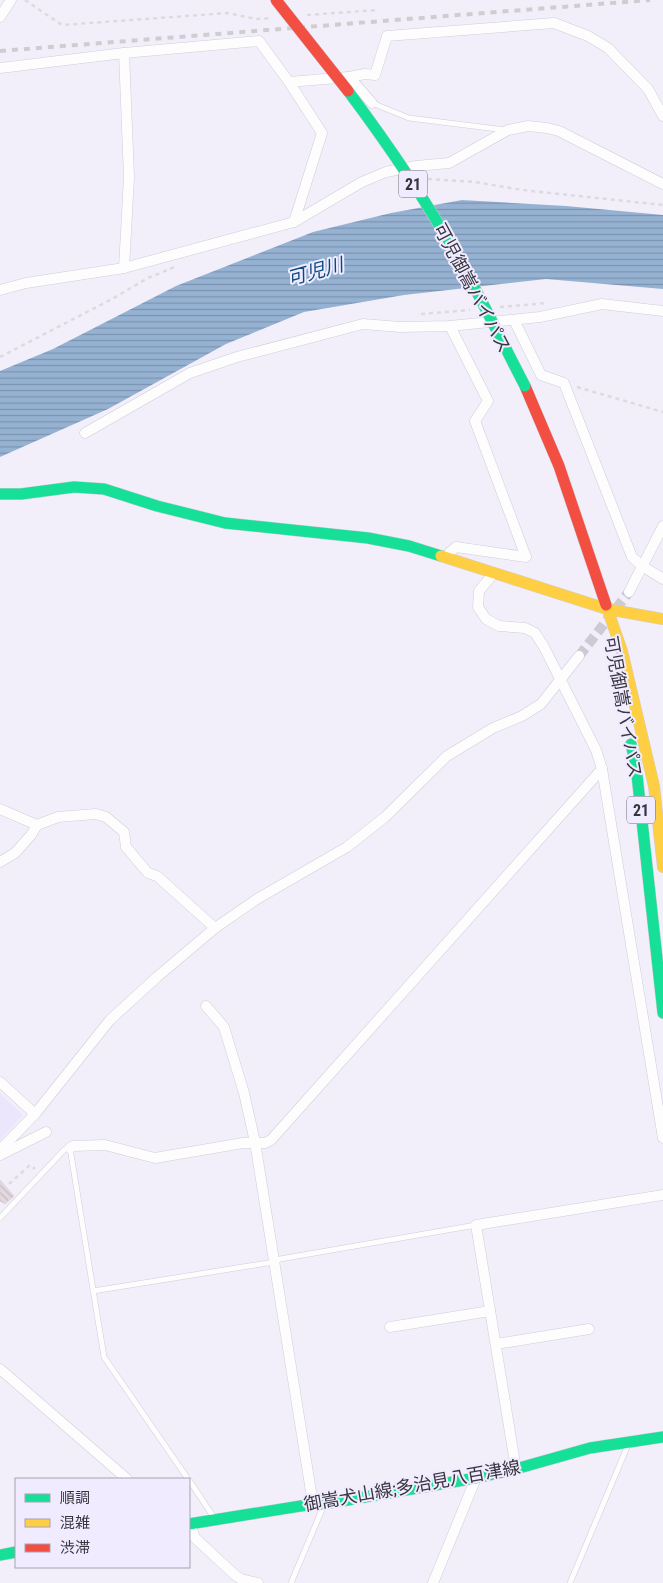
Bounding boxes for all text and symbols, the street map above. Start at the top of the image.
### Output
road number: 21 [399,170,427,198]
street label: 可児御嵩バイパス [429,219,515,356]
water label: 可児川 [285,252,348,290]
street label: 可児御嵩バイパス [601,634,646,779]
road number: 21 [627,796,655,824]
street label: 御嵩犬山線;多治見八百津線 [302,1456,522,1515]
legend [15,1478,190,1568]
text: 順調 [60,1489,90,1507]
text: 混雑 [60,1514,90,1532]
text: 渋滞 [60,1539,90,1557]

